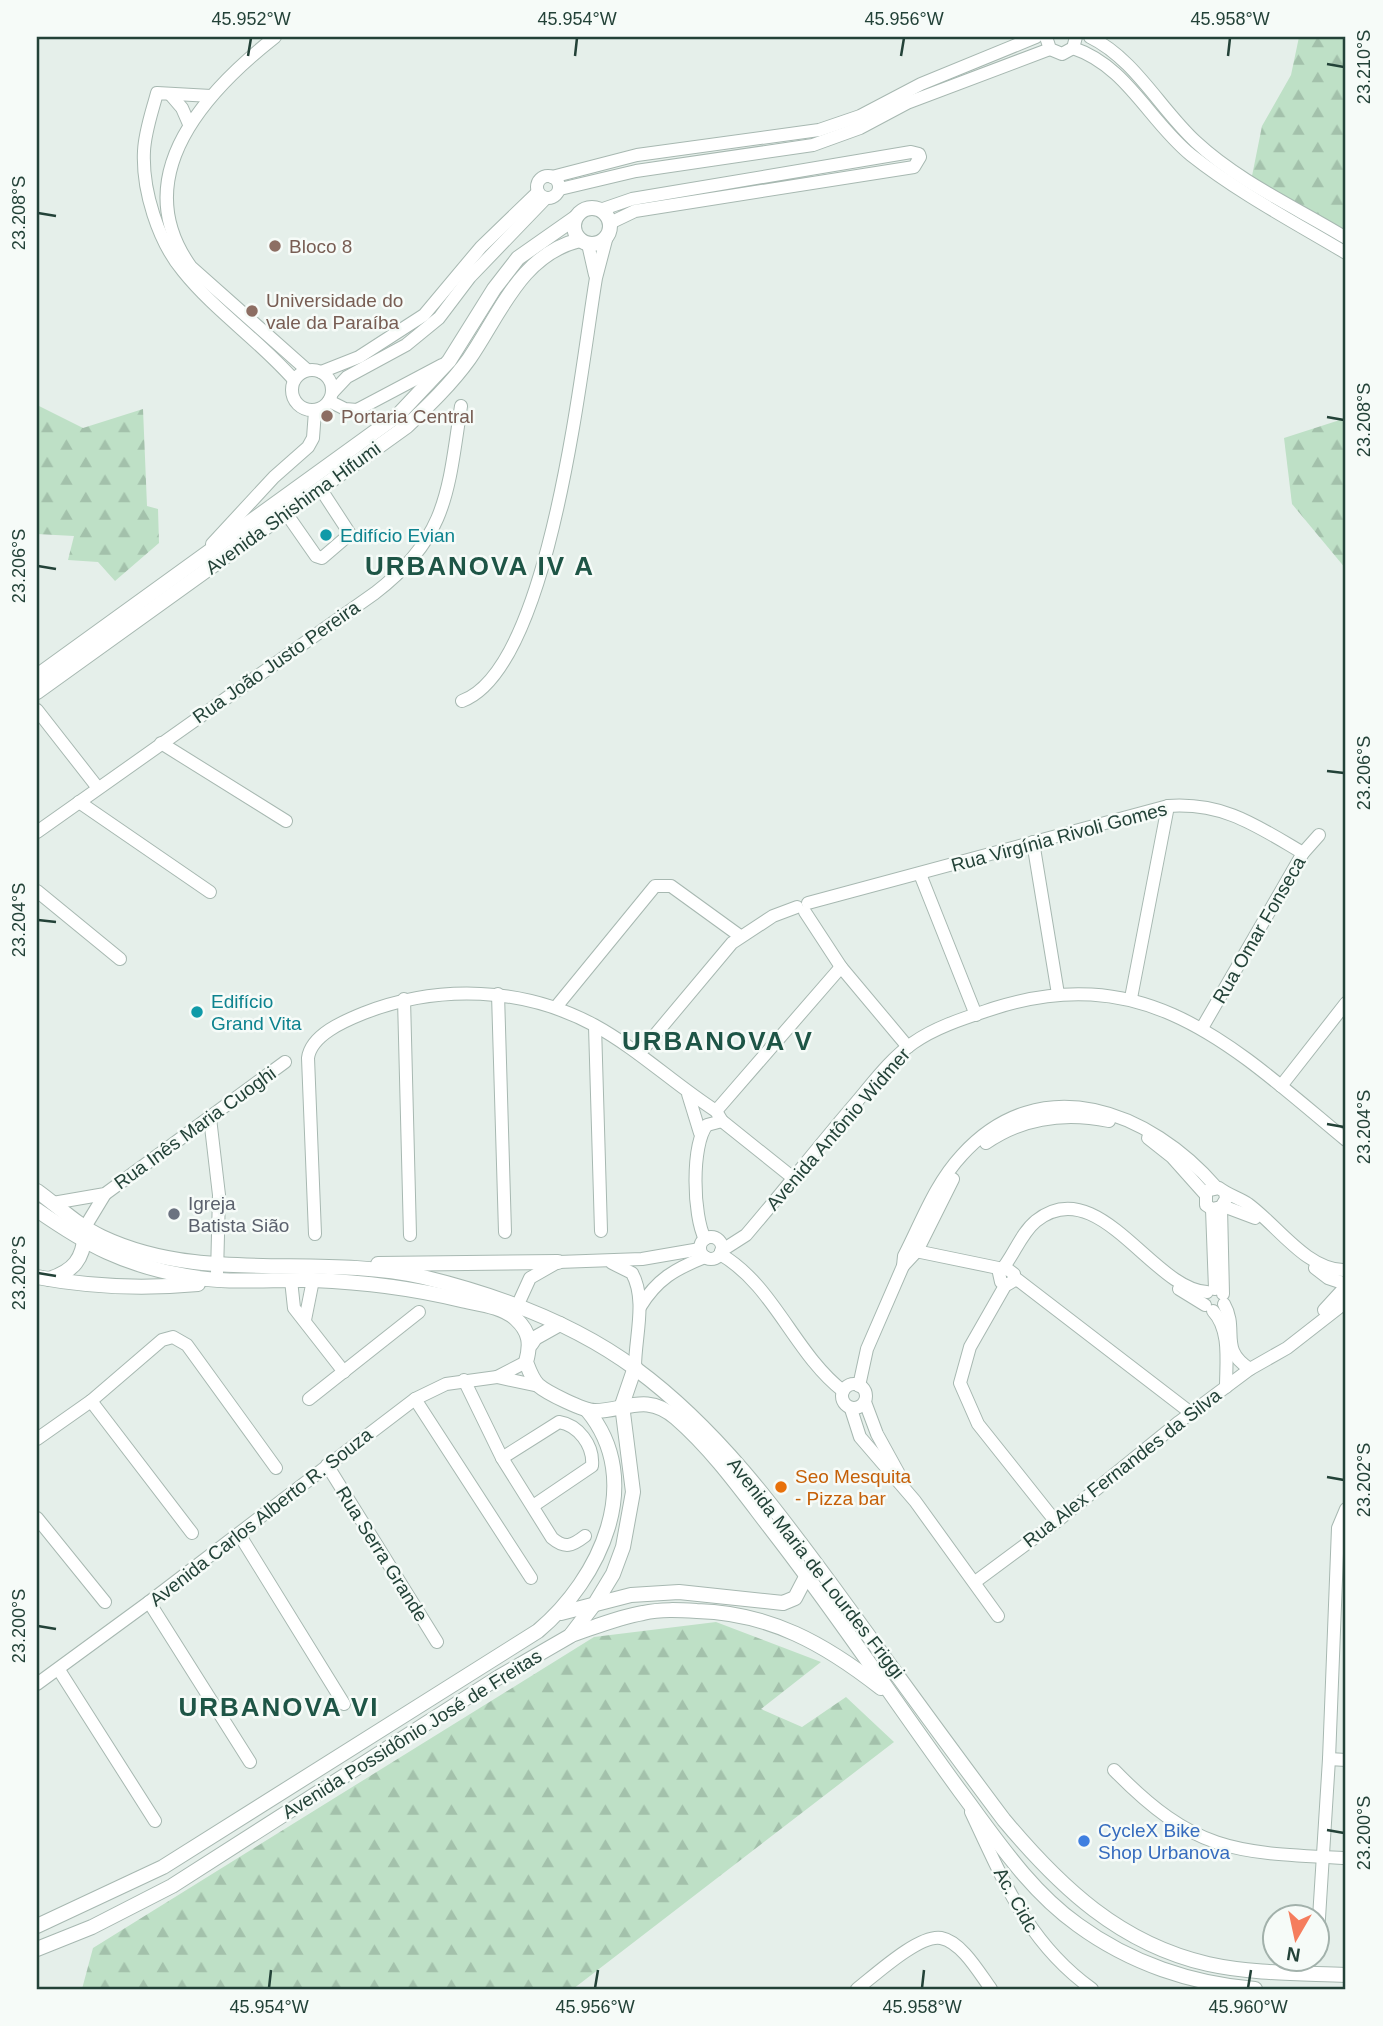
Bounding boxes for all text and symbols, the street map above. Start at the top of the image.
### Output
text: 45.952°W [211,9,291,29]
text: 45.954°W [537,9,617,29]
text: 45.956°W [864,9,944,29]
text: 45.958°W [1190,9,1270,29]
text: 23.210°S [1354,30,1374,104]
text: 23.208°S [9,176,29,250]
place label: Bloco 8 [289,236,352,257]
marker: Bloco 8 [267,238,283,254]
place label: Universidade do vale da Paraíba [266,290,403,333]
marker: Universidade do vale da Paraíba [244,303,260,319]
text: 23.208°S [1354,383,1374,457]
place label: Portaria Central [341,406,474,427]
marker: Portaria Central [319,408,335,424]
street label: Avenida Shishima Hifumi [202,438,384,578]
place label: Edifício Evian [340,525,455,546]
marker: Edifício Evian [318,527,334,543]
text: 23.206°S [9,529,29,603]
district label: URBANOVA IV A [365,551,595,581]
street label: Rua João Justo Pereira [189,596,364,728]
text: 23.206°S [1354,736,1374,810]
street label: Rua Virgínia Rivoli Gomes [949,798,1169,876]
street label: Rua Omar Fonseca [1208,853,1310,1007]
text: 23.204°S [9,883,29,957]
place label: Edifício Grand Vita [211,991,302,1034]
marker: Edifício Grand Vita [189,1004,205,1020]
district label: URBANOVA V [622,1026,814,1056]
street label: Avenida Antônio Widmer [762,1043,914,1214]
street label: Rua Inês Maria Cuoghi [110,1062,280,1194]
text: 23.204°S [1354,1090,1374,1164]
place label: Igreja Batista Sião [188,1193,289,1236]
marker: Igreja Batista Sião [166,1206,182,1222]
text: 23.202°S [9,1236,29,1310]
street label: Rua Alex Fernandes da Silva [1019,1384,1225,1552]
street label: Avenida Carlos Alberto R. Souza [146,1423,377,1610]
text: 23.202°S [1354,1443,1374,1517]
street label: Avenida Maria de Lourdes Friggi [723,1453,909,1683]
place label: Seo Mesquita - Pizza bar [795,1466,912,1509]
marker: Seo Mesquita - Pizza bar [773,1479,789,1495]
street label: Rua Serra Grande [332,1483,432,1625]
text: 23.200°S [9,1589,29,1663]
street label: Avenida Possidônio José de Freitas [278,1645,546,1823]
district label: URBANOVA VI [178,1692,380,1722]
text: 23.200°S [1354,1796,1374,1870]
place label: CycleX Bike Shop Urbanova [1098,1820,1230,1863]
marker: CycleX Bike Shop Urbanova [1076,1833,1092,1849]
street label: Ac. Cidc [990,1864,1042,1936]
north arrow [1260,1904,1330,1974]
text: N [1285,1943,1302,1966]
text: 45.954°W [229,1997,309,2017]
text: 45.956°W [555,1997,635,2017]
text: 45.958°W [882,1997,962,2017]
text: 45.960°W [1208,1997,1288,2017]

